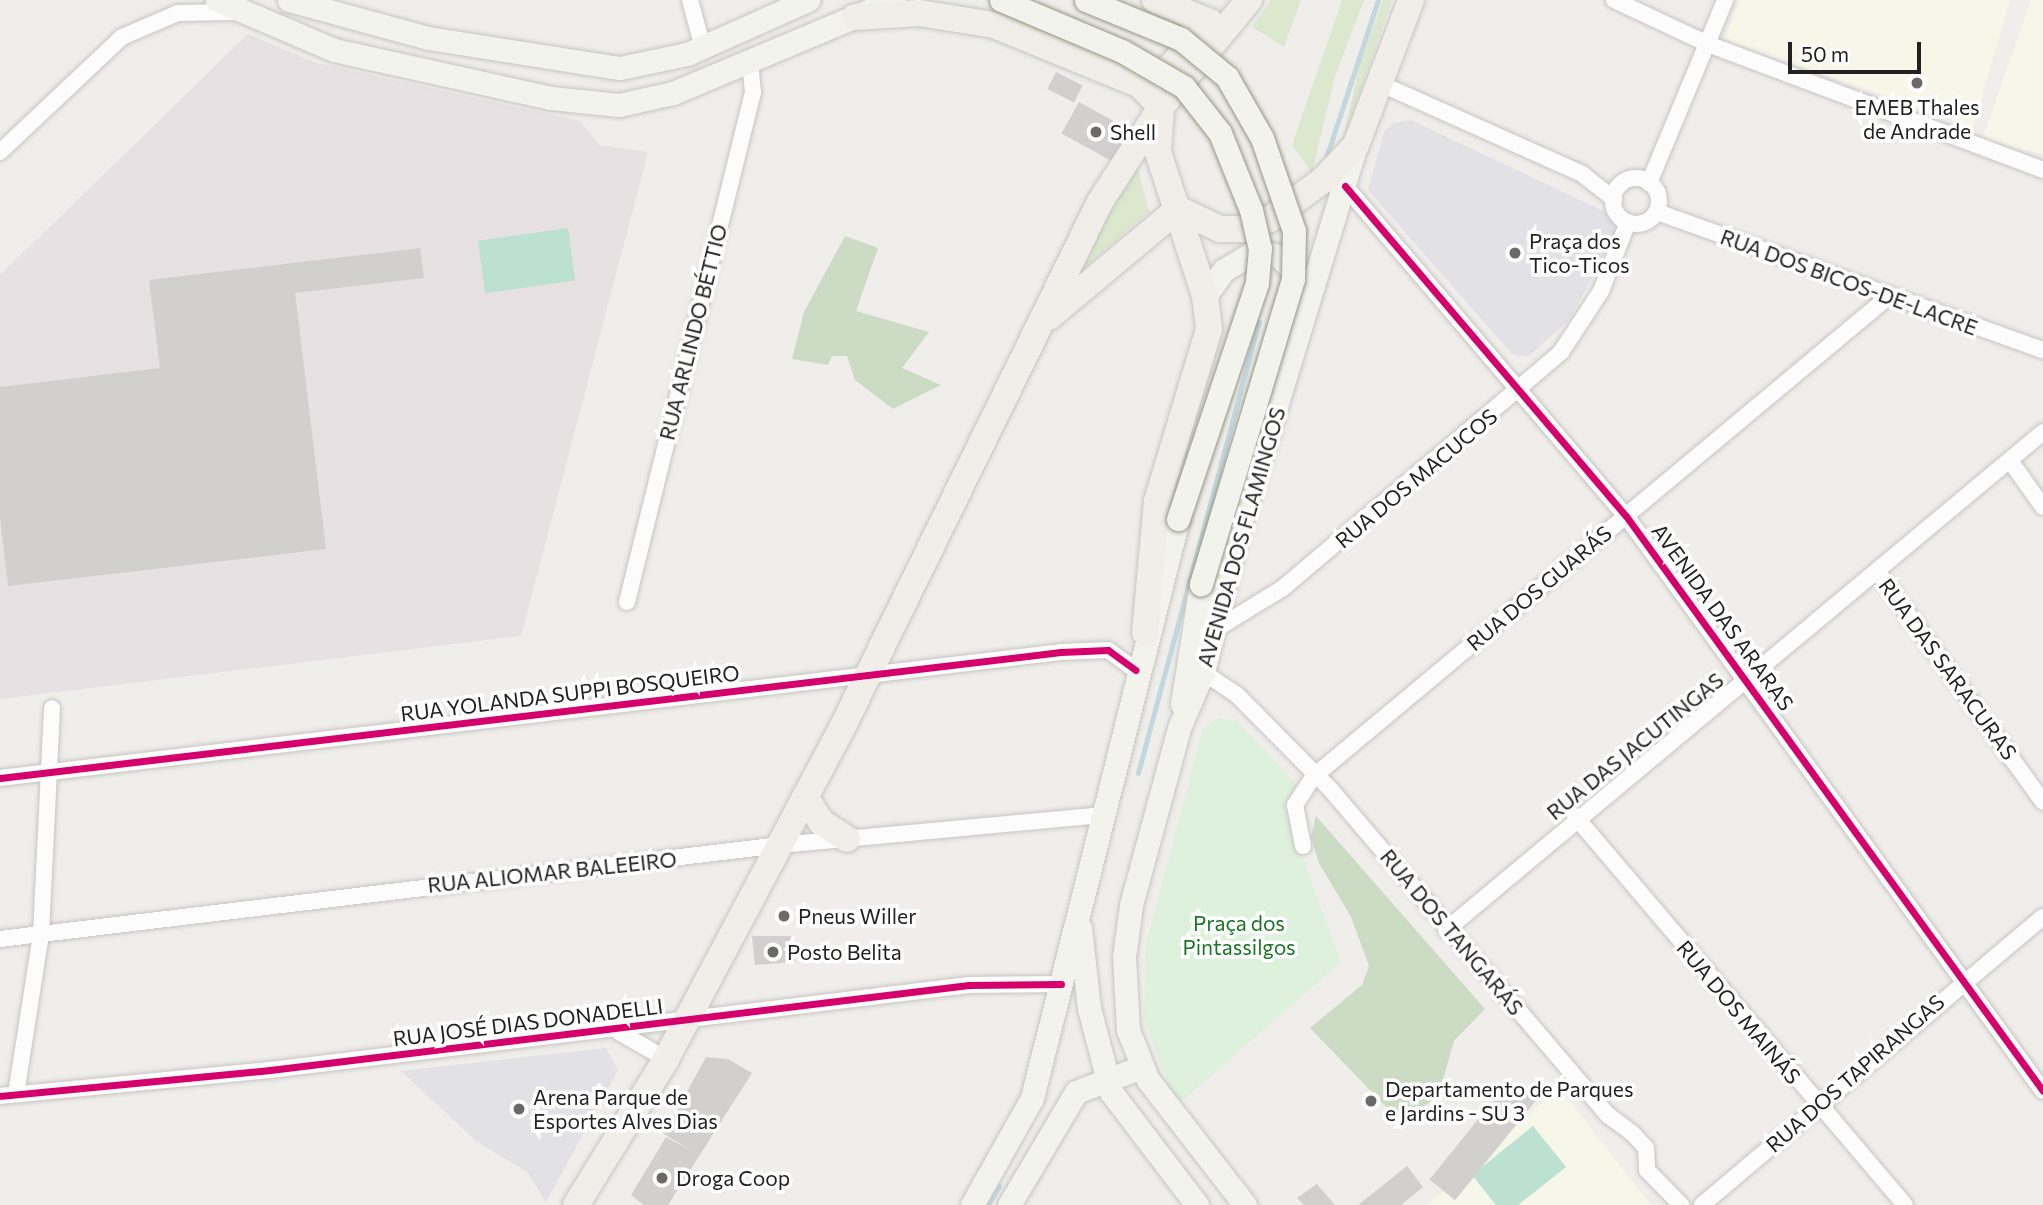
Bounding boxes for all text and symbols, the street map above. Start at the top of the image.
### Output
scale bar [1791,28,1924,72]
text: 50 m [1801,41,1849,66]
marker: EMEB Thales de Andrade [1909,75,1925,91]
place label: EMEB Thales de Andrade [1854,94,1980,144]
place label: Shell [1110,119,1156,145]
marker: Shell [1088,124,1104,140]
street label: RUA ARLINDO BÉTTIO [654,221,732,443]
street label: RUA DOS BICOS-DE-LACRE [1717,224,1981,340]
place label: Praça dos Tico-Ticos [1529,228,1630,278]
marker: Praça dos Tico-Ticos [1507,245,1523,261]
street label: RUA DOS MACUCOS [1330,403,1502,553]
street label: AVENIDA DOS FLAMINGOS [1192,404,1290,670]
street label: AVENIDA DAS ARARAS [1647,519,1799,715]
street label: RUA DOS GUARÁS [1461,520,1617,656]
street label: RUA DAS SARACURAS [1874,573,2022,765]
street label: RUA YOLANDA SUPPI BOSQUEIRO [399,660,741,726]
street label: RUA DAS JACUTINGAS [1542,667,1728,825]
street label: RUA DOS TANGARÁS [1375,844,1529,1020]
street label: RUA ALIOMAR BALEEIRO [426,846,678,898]
place label: Pneus Willer [798,903,917,929]
marker: Pneus Willer [776,908,792,924]
park label: Praça dos Pintassilgos [1182,910,1296,960]
street label: RUA DOS MAINÁS [1672,935,1806,1089]
place label: Posto Belita [787,939,902,965]
marker: Posto Belita [765,944,781,960]
street label: RUA DOS TAPIRANGAS [1761,989,1949,1157]
street label: RUA JOSÉ DIAS DONADELLI [392,993,664,1051]
place label: Departamento de Parques e Jardins - SU 3 [1385,1076,1633,1126]
place label: Arena Parque de Esportes Alves Dias [533,1084,718,1134]
marker: Departamento de Parques e Jardins - SU 3 [1363,1093,1379,1109]
marker: Arena Parque de Esportes Alves Dias [511,1101,527,1117]
place label: Droga Coop [676,1165,790,1191]
marker: Droga Coop [654,1170,670,1186]

